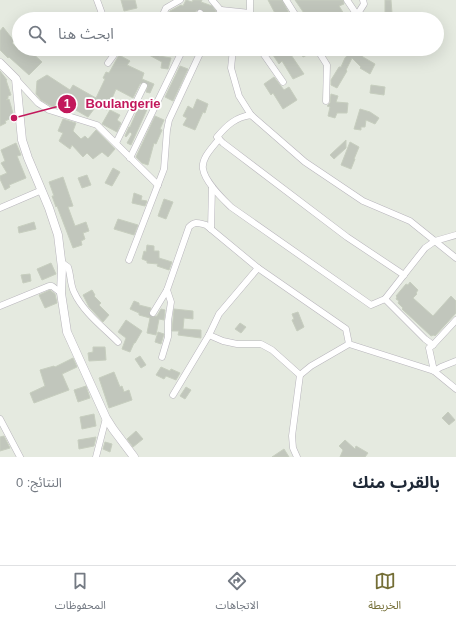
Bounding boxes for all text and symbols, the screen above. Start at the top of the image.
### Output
search box [12,12,444,56]
icon: search [26,23,48,45]
text: ابحث هنا [58,25,114,42]
callout: Boulangerie [57,91,168,116]
text: Boulangerie [85,96,161,111]
text: 1 [64,97,71,111]
text: بالقرب منك [352,473,440,492]
text: النتائج: 0 [16,475,62,490]
tab: المحفوظات [55,570,106,617]
tab: الاتجاهات [216,570,259,617]
tab: الخريطة [368,570,401,617]

